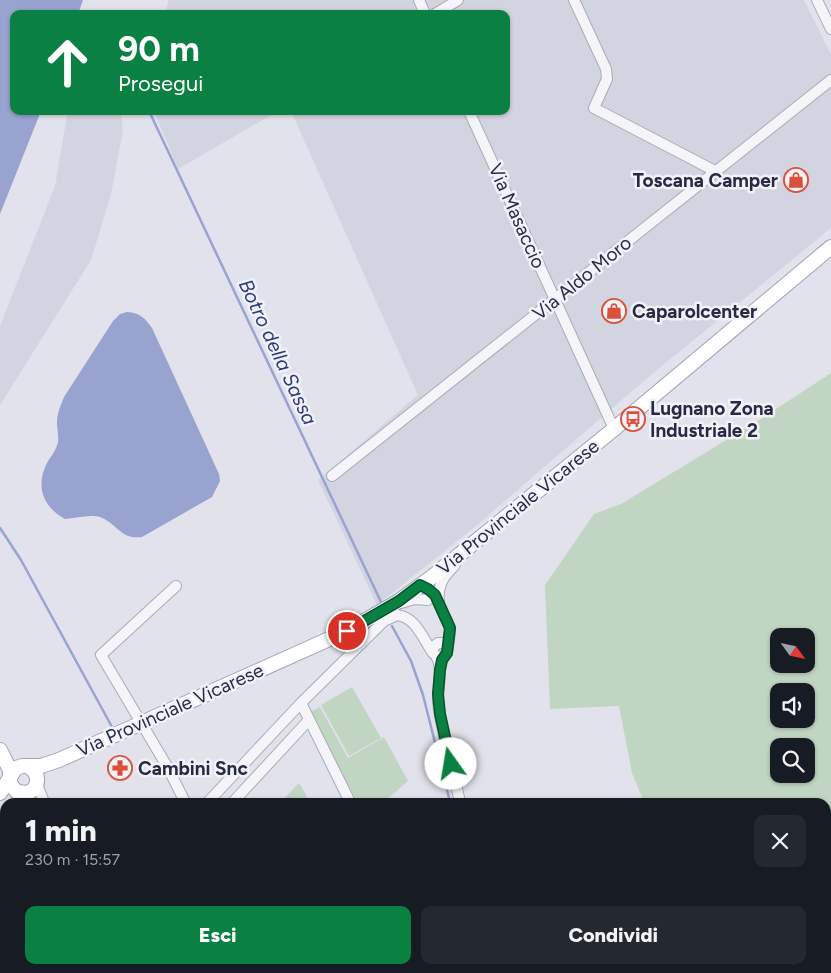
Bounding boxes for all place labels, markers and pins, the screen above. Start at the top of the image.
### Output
shop icon: Toscana Camper [783,167,809,193]
place label: Toscana Camper [633,169,778,192]
shop icon: Caparolcenter [601,298,627,324]
place label: Caparolcenter [632,300,757,323]
place label: Lugnano Zona Industriale 2 [650,397,774,442]
bus stop icon: Lugnano Zona Industriale 2 [620,406,646,432]
pin [326,610,368,652]
pharmacy icon: Cambini Snc [107,755,133,781]
place label: Cambini Snc [138,757,248,780]

